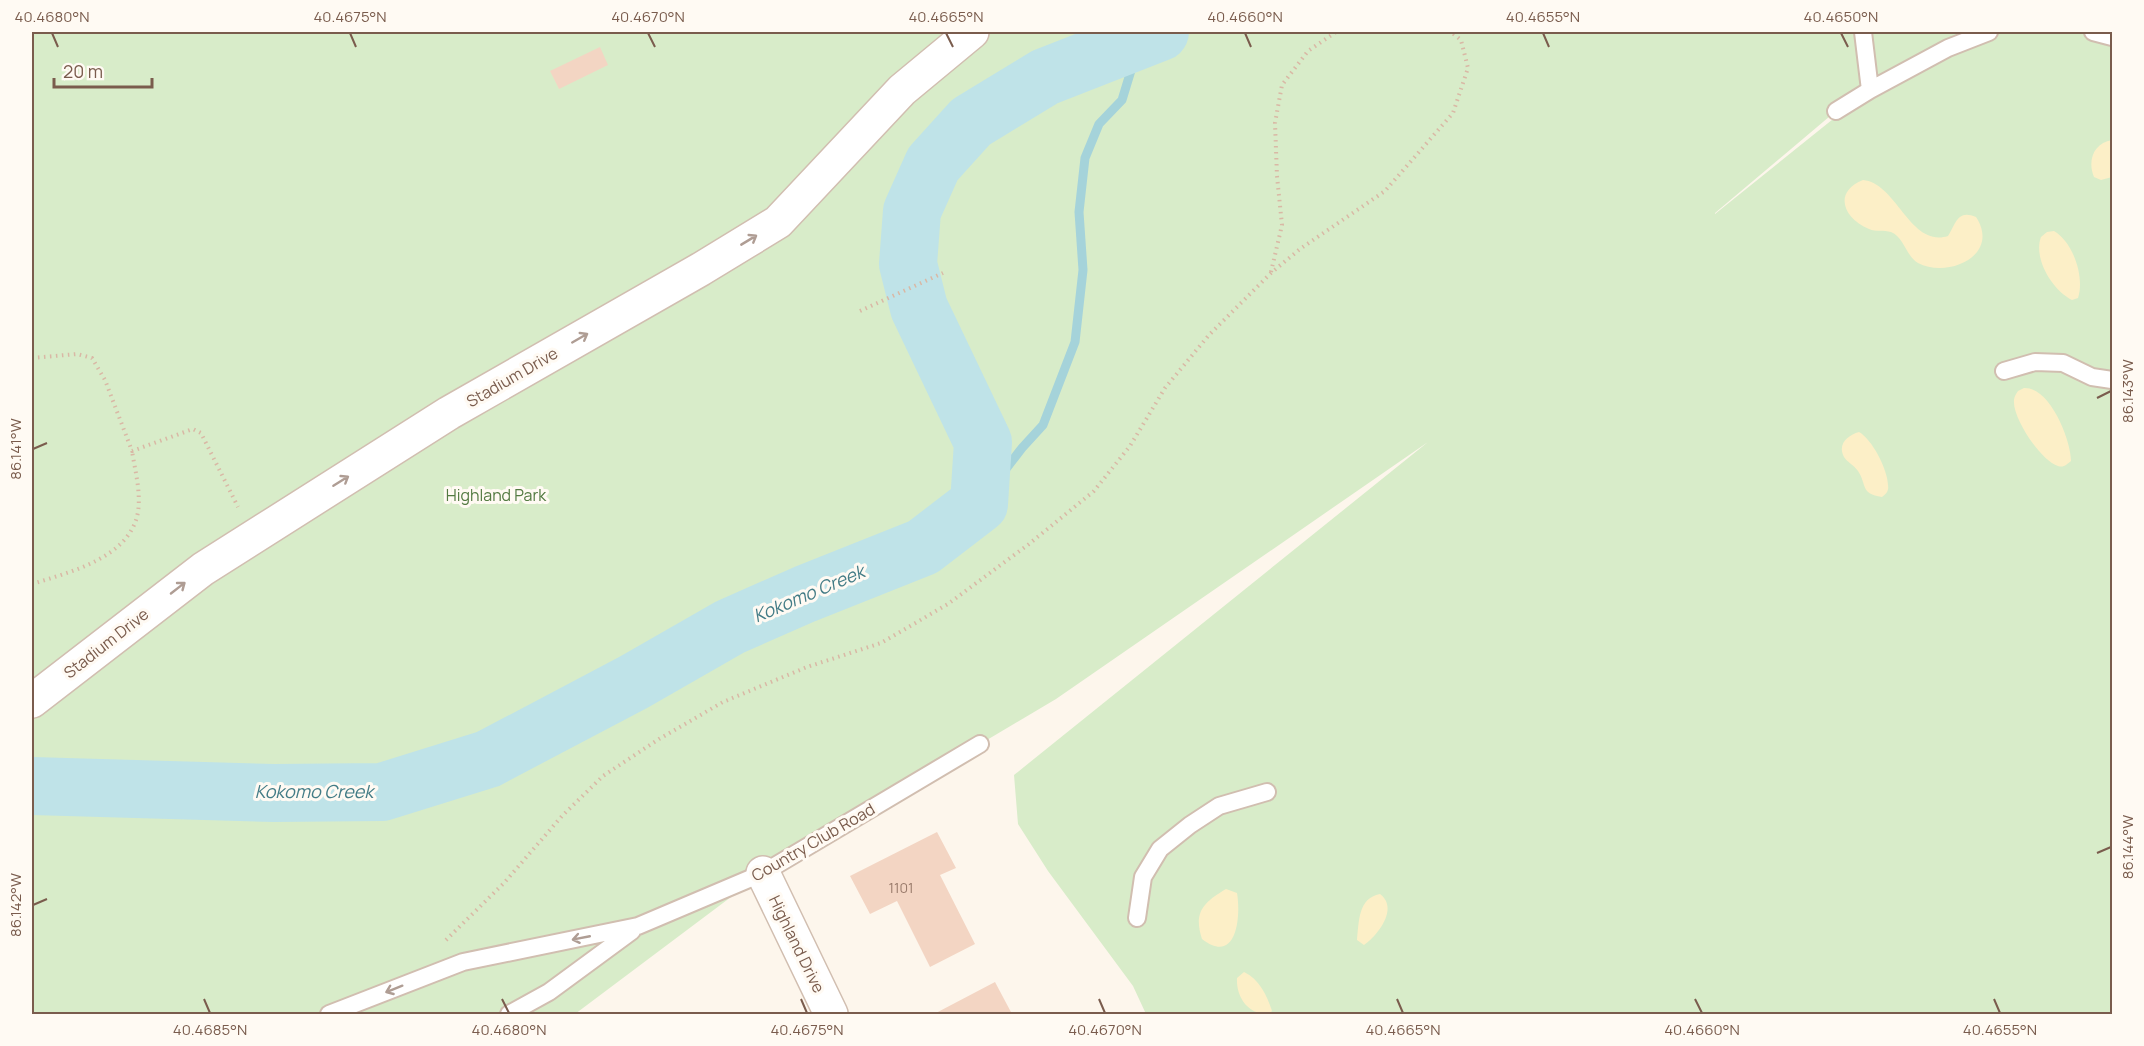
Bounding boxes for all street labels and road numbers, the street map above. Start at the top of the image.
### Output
street label: Stadium Drive [462,342,562,412]
street label: Stadium Drive [59,603,153,683]
street label: Country Club Road [747,798,879,886]
street label: Highland Drive [764,892,830,996]

